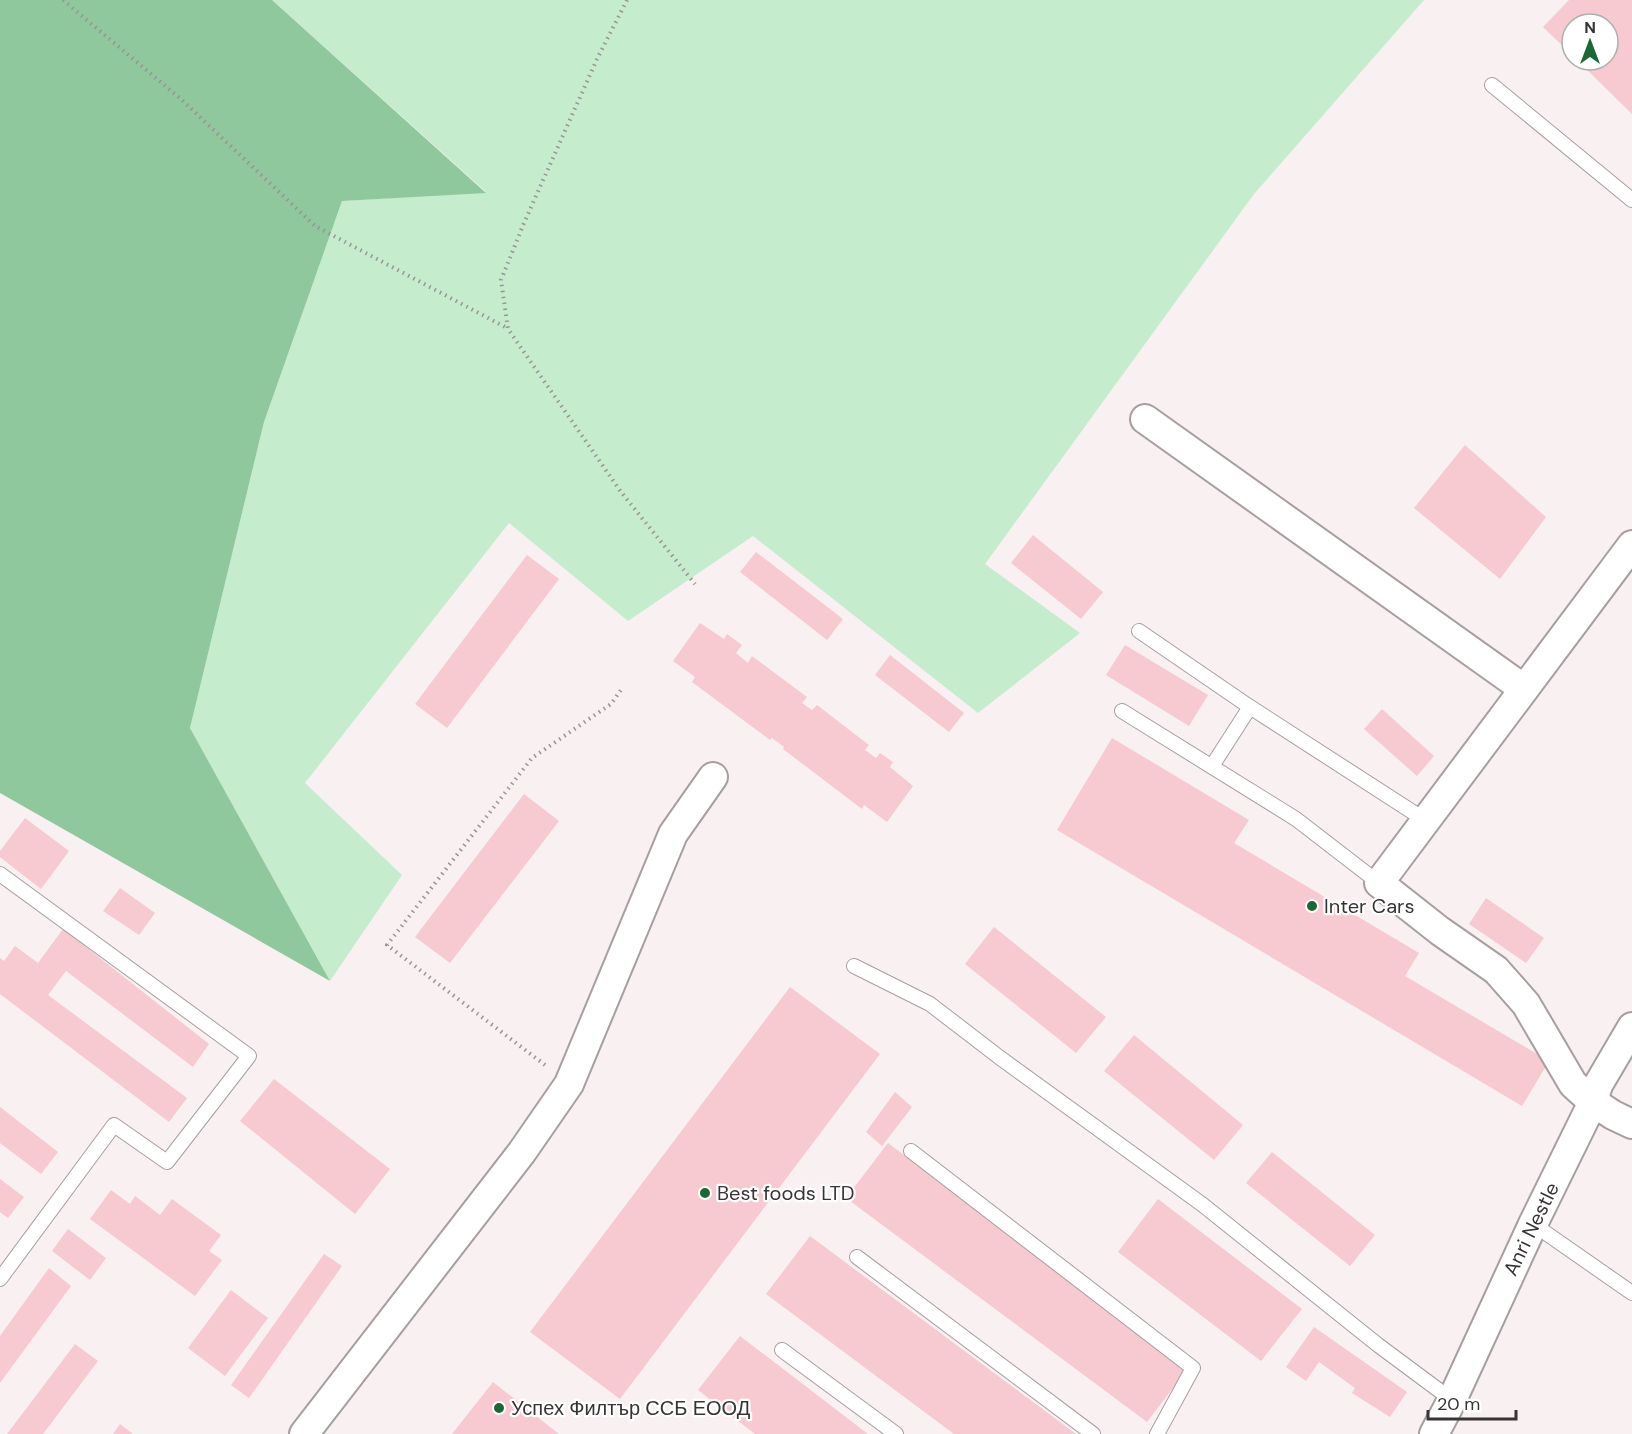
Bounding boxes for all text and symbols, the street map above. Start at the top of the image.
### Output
north arrow [1560,12,1620,72]
text: N [1584,17,1596,38]
place label: Inter Cars [1324,893,1414,919]
marker: Inter Cars [1305,899,1319,913]
street label: Anri Nestle [1497,1178,1565,1280]
place label: Best foods LTD [717,1180,855,1206]
marker: Best foods LTD [698,1186,712,1200]
scale bar [1428,1383,1516,1421]
text: 20 m [1437,1392,1480,1416]
place label: Успех Филтър ССБ ЕООД [511,1395,751,1421]
marker: Успех Филтър ССБ ЕООД [492,1401,506,1415]

